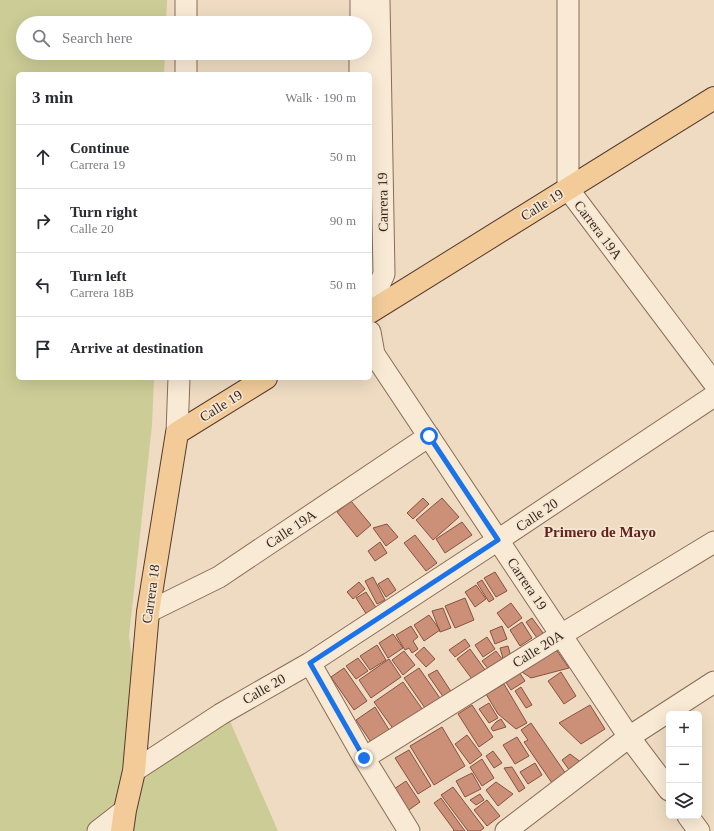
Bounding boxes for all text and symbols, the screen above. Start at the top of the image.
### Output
search box [16,16,372,60]
icon: search [30,27,52,49]
text: Search here [62,30,132,46]
text: 3 min [32,88,73,107]
text: Walk · 190 m [285,90,356,105]
text: Continue [70,140,129,156]
icon: ahead [32,146,54,168]
text: 50 m [330,149,356,164]
text: Carrera 19 [70,157,125,172]
street label: Carrera 19 [375,172,391,232]
street label: Calle 19 [518,186,566,224]
street label: Carrera 19A [571,198,625,263]
text: Turn right [70,204,137,220]
icon: right [32,210,54,232]
text: 90 m [330,213,356,228]
text: Calle 20 [70,221,114,236]
text: Turn left [70,268,127,284]
icon: left [32,274,54,296]
text: 50 m [330,277,356,292]
text: Carrera 18B [70,285,134,300]
icon: arrive [32,338,54,360]
text: Arrive at destination [70,340,203,356]
street label: Calle 19 [197,387,245,425]
route start [420,427,438,445]
street label: Calle 20 [513,496,561,534]
street label: Calle 19A [263,506,320,551]
district label: Primero de Mayo [544,524,656,540]
street label: Carrera 19 [504,555,550,613]
street label: Carrera 18 [139,564,163,624]
street label: Calle 20A [510,627,567,671]
street label: Calle 20 [240,671,288,707]
map controls [666,711,702,819]
button: + [666,711,702,747]
button: − [666,747,702,783]
route end [355,749,373,767]
button: layers [666,783,702,819]

